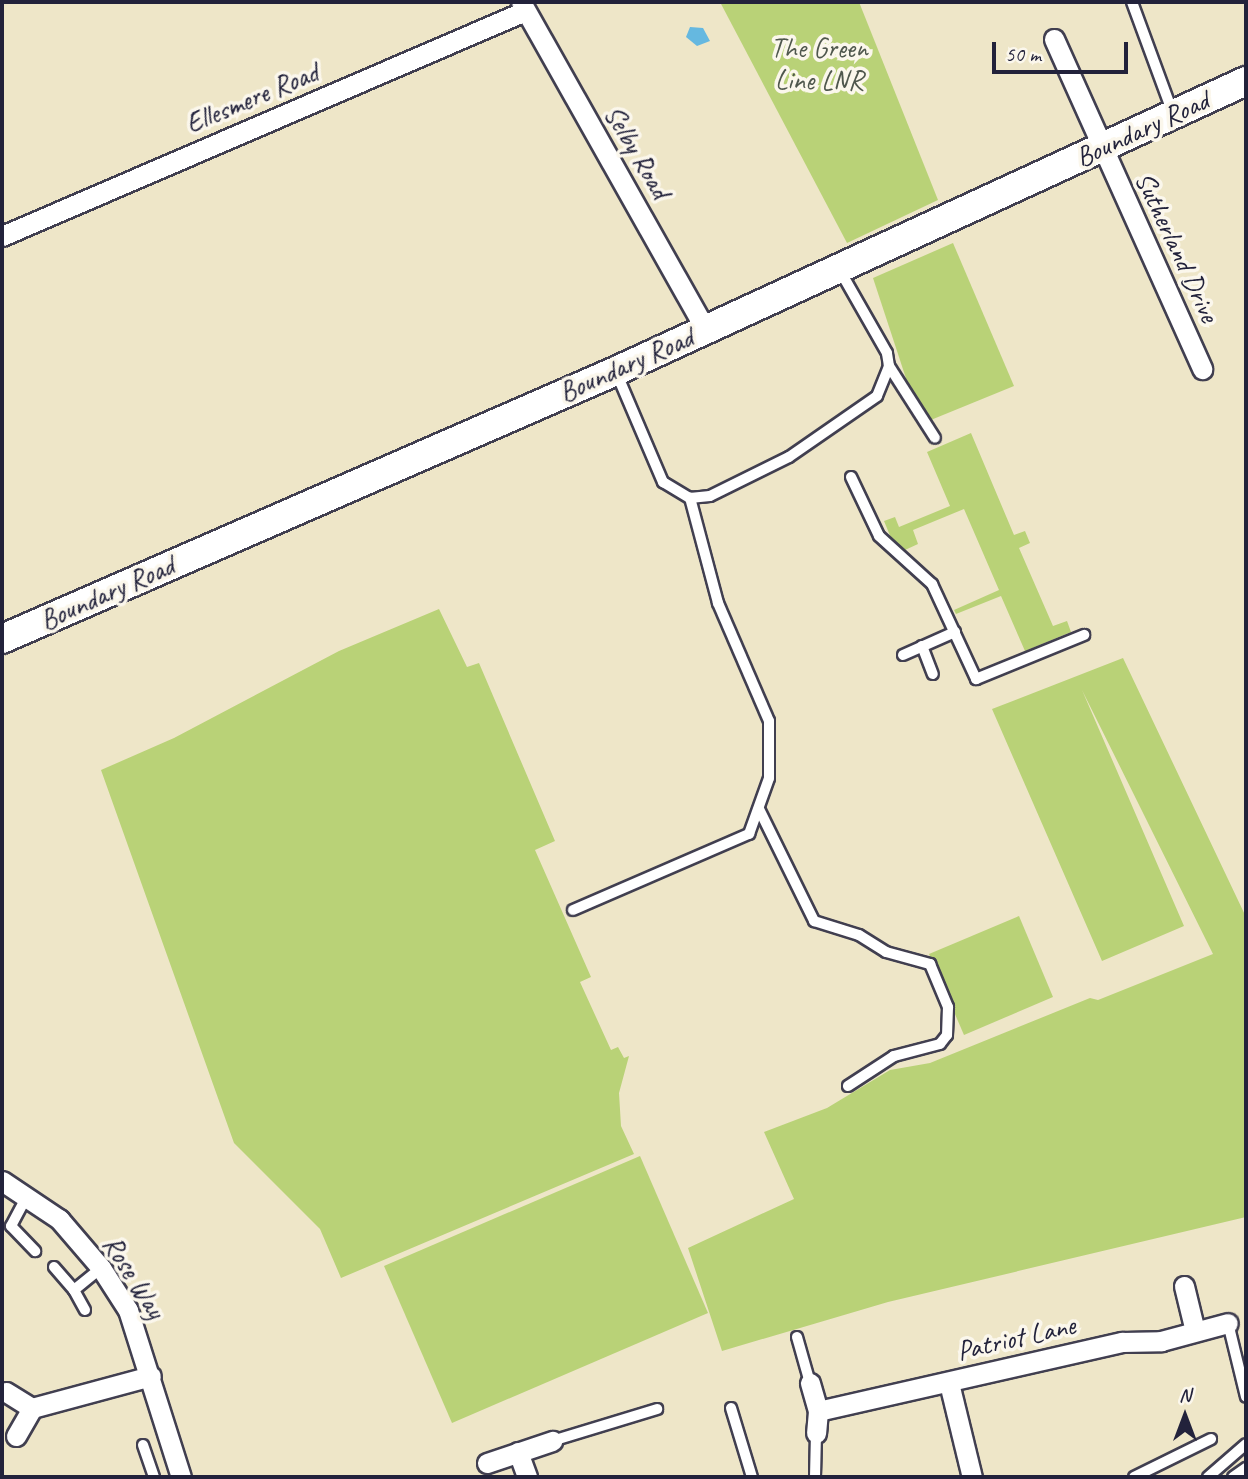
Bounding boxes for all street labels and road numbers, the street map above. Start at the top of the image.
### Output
street label: Ellesmere Road [181,55,323,141]
street label: Boundary Road [1070,84,1214,174]
street label: Selby Road [597,99,677,205]
street label: Sutherland Drive [1128,167,1226,327]
street label: Boundary Road [554,321,698,409]
street label: Boundary Road [35,549,179,637]
street label: Rose Way [96,1229,172,1325]
street label: Patriot Lane [954,1308,1078,1368]

